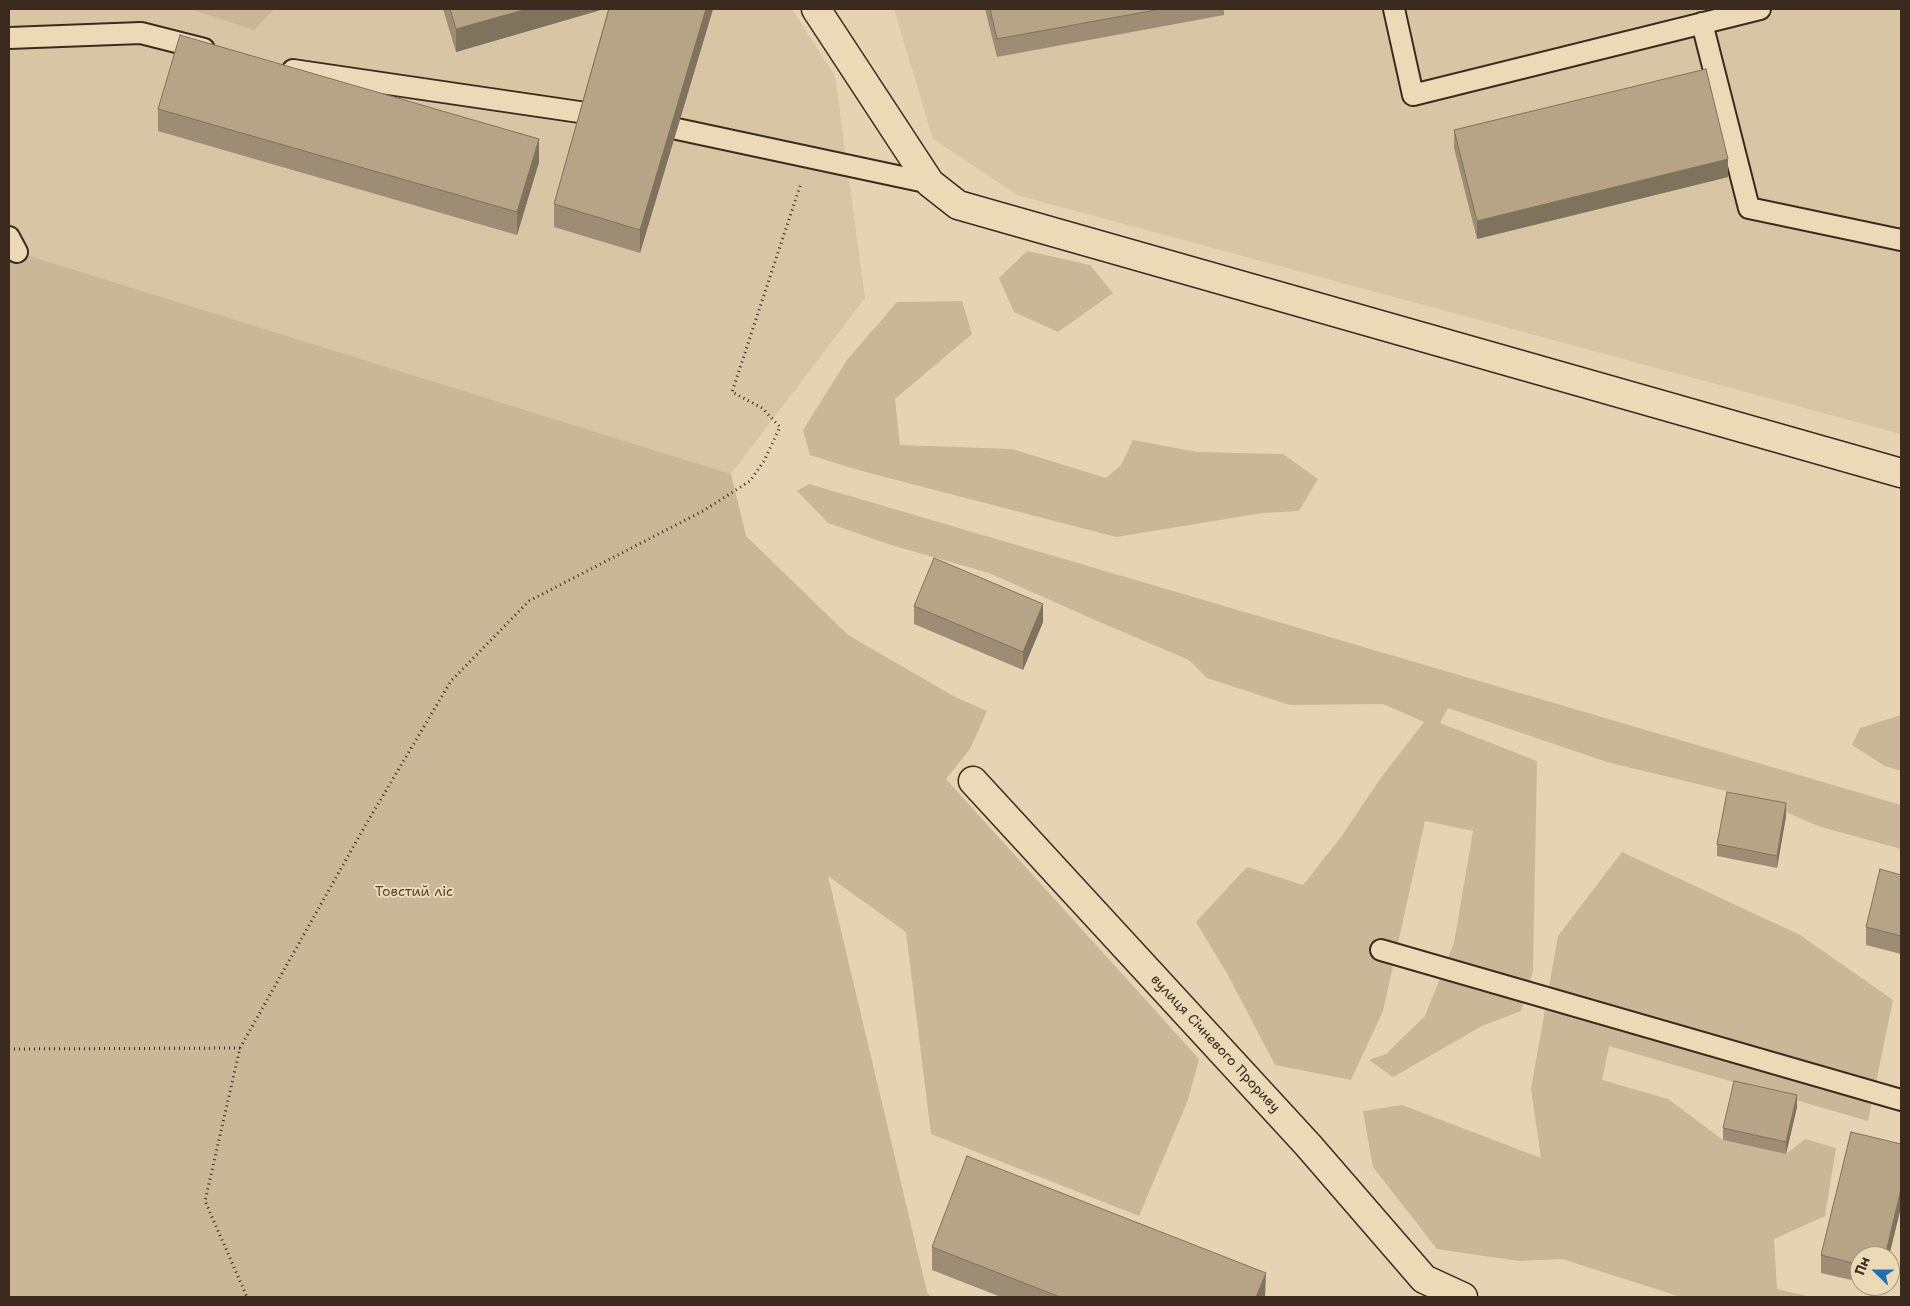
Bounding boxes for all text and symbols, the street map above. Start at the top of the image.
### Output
park label: Товстий ліс [375,884,453,900]
street label: вулиця Січневого Прориву [1147,972,1283,1116]
north arrow [1850,1246,1900,1296]
text: Пн [1850,1254,1874,1278]

